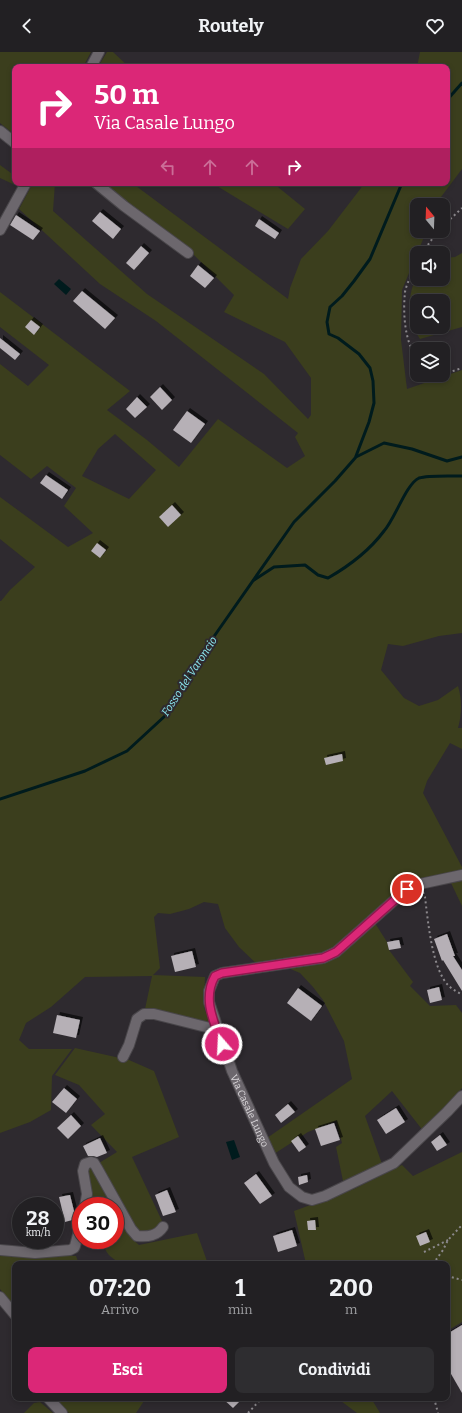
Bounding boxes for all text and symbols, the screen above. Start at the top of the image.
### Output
icon: back [16,15,38,37]
text: Routely [198,15,264,37]
icon: heart [424,15,446,37]
text: 50 m [94,78,159,111]
icon: right [28,80,80,132]
text: Via Casale Lungo [94,112,235,134]
icon: left [157,156,179,178]
icon: ahead [199,156,221,178]
icon: ahead [241,156,263,178]
icon: right [283,156,305,178]
north arrow [410,198,450,238]
map controls [410,198,450,382]
button: sound [410,246,450,286]
button: search [410,294,450,334]
button: layers [410,342,450,382]
water label: Fosso del Varoncio [159,634,220,718]
pin [390,872,424,906]
icon: arrive [396,878,418,900]
position arrow [201,1023,243,1065]
street label: Via Casale Lungo [227,1073,271,1149]
speed limit sign: 30 [72,1197,124,1249]
text: 28 [26,1206,50,1230]
text: km/h [26,1227,50,1239]
text: 07:20 [89,1274,151,1302]
text: 1 [235,1274,245,1302]
text: 200 [329,1274,373,1302]
text: Arrivo [101,1302,139,1317]
text: min [228,1302,252,1317]
text: m [345,1302,357,1317]
button: Esci [28,1347,227,1393]
button: Condividi [235,1347,434,1393]

